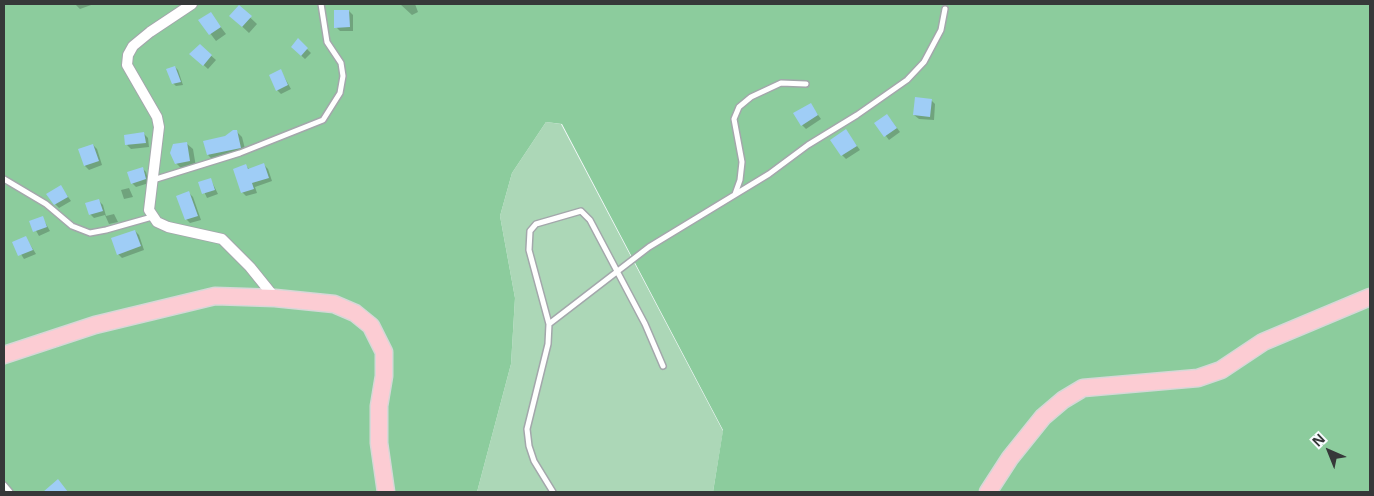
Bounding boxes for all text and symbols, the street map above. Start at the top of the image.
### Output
north arrow [1304,426,1354,476]
text: N [1308,429,1329,451]

